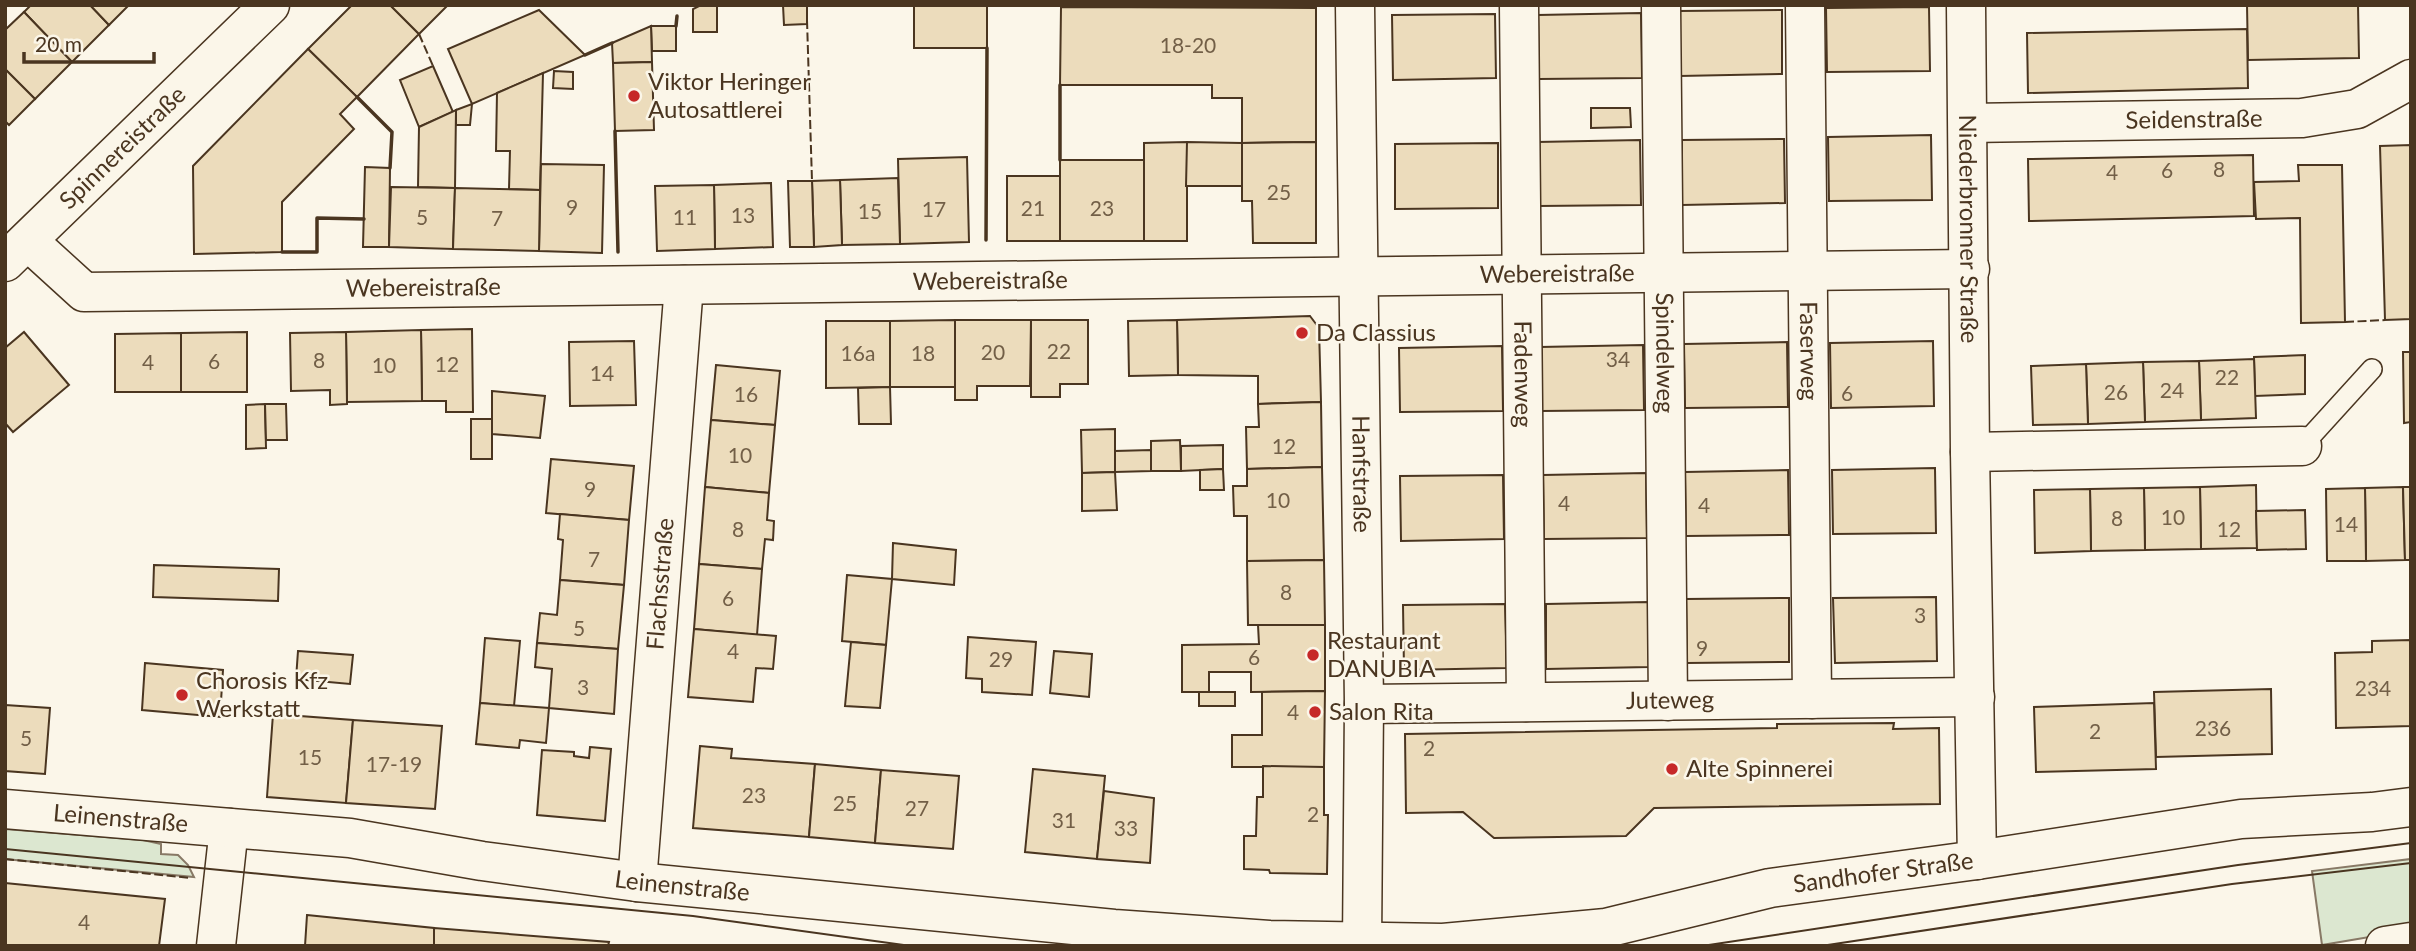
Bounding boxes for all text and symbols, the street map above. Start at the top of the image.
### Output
scale bar [24,21,154,65]
text: 20 m [35,31,82,56]
house number: 18-20 [1160,32,1216,57]
place label: Viktor Heringer Autosattlerei [648,66,811,123]
street label: Spinnereistraße [53,79,191,214]
marker: Viktor Heringer Autosattlerei [626,88,642,104]
street label: Seidenstraße [2125,103,2263,134]
street label: Niederbronner Straße [1954,114,1985,344]
house number: 8 [2213,156,2225,181]
house number: 6 [2161,157,2173,182]
house number: 4 [2106,159,2118,184]
house number: 25 [1267,179,1291,204]
house number: 9 [566,194,578,219]
house number: 21 [1021,195,1045,220]
house number: 23 [1090,195,1114,220]
house number: 17 [922,196,946,221]
house number: 15 [858,198,882,223]
house number: 13 [731,202,755,227]
house number: 5 [416,204,428,229]
house number: 11 [673,204,697,229]
house number: 7 [491,205,503,230]
street label: Webereistraße [1479,257,1635,288]
street label: Webereistraße [912,264,1068,295]
street label: Webereistraße [345,271,501,302]
street label: Spindelweg [1651,292,1681,414]
street label: Faserweg [1795,301,1825,401]
place label: Da Classius [1316,317,1436,346]
street label: Fadenweg [1509,320,1539,428]
marker: Da Classius [1294,325,1310,341]
house number: 22 [1047,338,1071,363]
house number: 20 [981,339,1005,364]
house number: 16a [841,340,875,365]
house number: 18 [911,340,935,365]
house number: 34 [1606,346,1630,371]
house number: 8 [313,347,325,372]
house number: 6 [208,348,220,373]
house number: 4 [142,349,154,374]
house number: 12 [435,351,459,376]
house number: 10 [372,352,396,377]
house number: 14 [590,360,614,385]
house number: 22 [2215,364,2239,389]
house number: 24 [2160,377,2184,402]
house number: 26 [2104,379,2128,404]
house number: 6 [1841,380,1853,405]
house number: 16 [734,381,758,406]
street label: Hanfstraße [1347,415,1378,533]
house number: 12 [1272,433,1296,458]
house number: 10 [728,442,752,467]
house number: 9 [584,476,596,501]
house number: 10 [1266,487,1290,512]
house number: 4 [1558,490,1570,515]
house number: 4 [1698,492,1710,517]
house number: 10 [2161,504,2185,529]
house number: 8 [2111,505,2123,530]
house number: 14 [2334,511,2358,536]
house number: 8 [732,516,744,541]
house number: 12 [2217,516,2241,541]
street label: Flachsstraße [639,517,679,651]
house number: 7 [588,546,600,571]
house number: 8 [1280,579,1292,604]
house number: 6 [722,585,734,610]
house number: 3 [1914,602,1926,627]
house number: 5 [573,615,585,640]
place label: Restaurant DANUBIA [1327,625,1441,682]
house number: 9 [1696,635,1708,660]
house number: 4 [727,638,739,663]
house number: 6 [1248,644,1260,669]
house number: 29 [989,646,1013,671]
marker: Restaurant DANUBIA [1305,647,1321,663]
place label: Chorosis Kfz Werkstatt [196,665,328,722]
house number: 3 [577,674,589,699]
house number: 234 [2355,675,2391,700]
street label: Juteweg [1626,684,1714,714]
marker: Chorosis Kfz Werkstatt [174,687,190,703]
place label: Salon Rita [1329,696,1434,725]
house number: 4 [1287,699,1299,724]
marker: Salon Rita [1307,704,1323,720]
house number: 236 [2195,715,2231,740]
house number: 2 [2089,718,2101,743]
house number: 5 [20,725,32,750]
house number: 2 [1423,735,1435,760]
house number: 15 [298,744,322,769]
house number: 17-19 [366,751,422,776]
place label: Alte Spinnerei [1686,753,1833,782]
marker: Alte Spinnerei [1664,761,1680,777]
house number: 23 [742,782,766,807]
house number: 25 [833,790,857,815]
house number: 27 [905,795,929,820]
street label: Leinenstraße [52,797,189,837]
house number: 2 [1307,801,1319,826]
house number: 31 [1052,807,1076,832]
house number: 33 [1114,815,1138,840]
street label: Sandhofer Straße [1791,845,1975,898]
street label: Leinenstraße [613,863,751,906]
house number: 4 [78,909,90,934]

